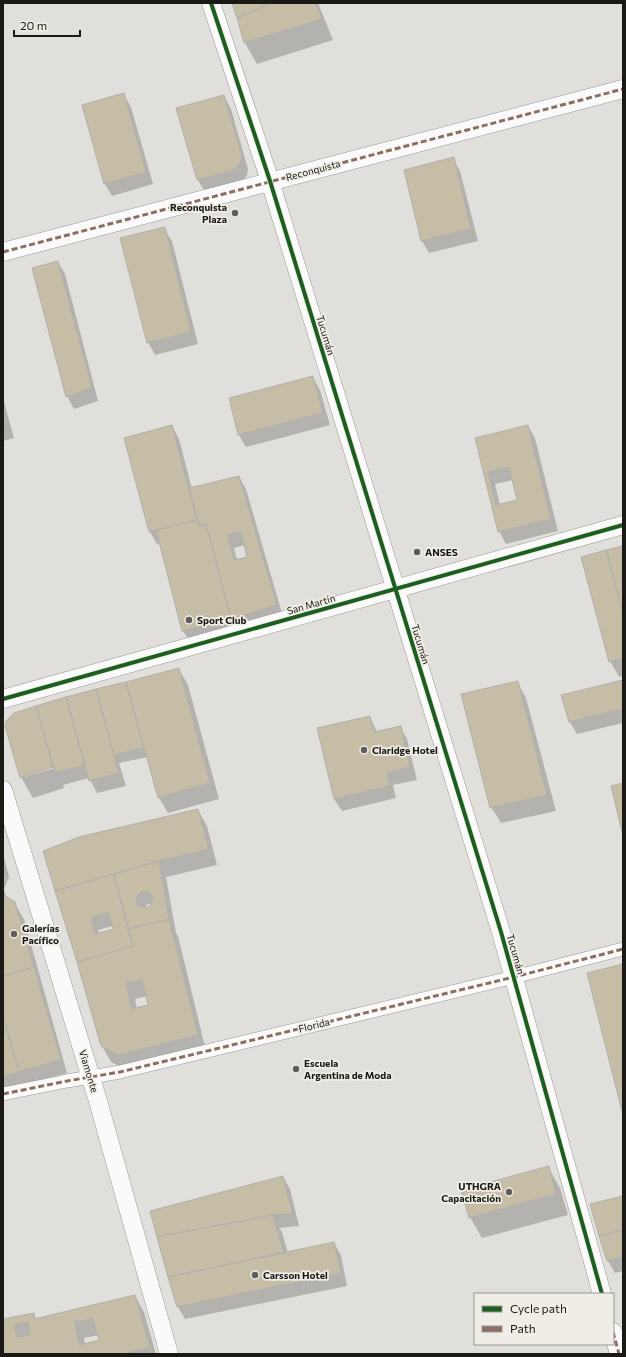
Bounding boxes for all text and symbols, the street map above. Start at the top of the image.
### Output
scale bar [14,12,80,38]
text: 20 m [20,18,47,32]
street label: Reconquista [284,157,342,183]
place label: Reconquista Plaza [170,201,227,225]
marker: Reconquista Plaza [230,208,240,218]
street label: Tucumán [314,313,338,357]
place label: ANSES [425,546,458,558]
marker: ANSES [412,547,422,557]
street label: San Martín [285,591,337,617]
place label: Sport Club [197,614,246,626]
marker: Sport Club [184,615,194,625]
street label: Tucumán [409,622,433,666]
place label: Claridge Hotel [372,744,438,756]
marker: Claridge Hotel [359,745,369,755]
place label: Galerías Pacífico [22,922,60,946]
marker: Galerías Pacífico [9,929,19,939]
street label: Tucumán [505,932,527,976]
street label: Florida [297,1015,331,1035]
street label: Viamonte [77,1048,101,1094]
place label: Escuela Argentina de Moda [304,1057,391,1081]
marker: Escuela Argentina de Moda [291,1064,301,1074]
place label: UTHGRA Capacitación [441,1180,501,1204]
marker: UTHGRA Capacitación [504,1187,514,1197]
place label: Carsson Hotel [263,1269,328,1281]
marker: Carsson Hotel [250,1270,260,1280]
legend [474,1293,614,1345]
text: Cycle path [510,1301,567,1315]
text: Path [510,1321,536,1335]

